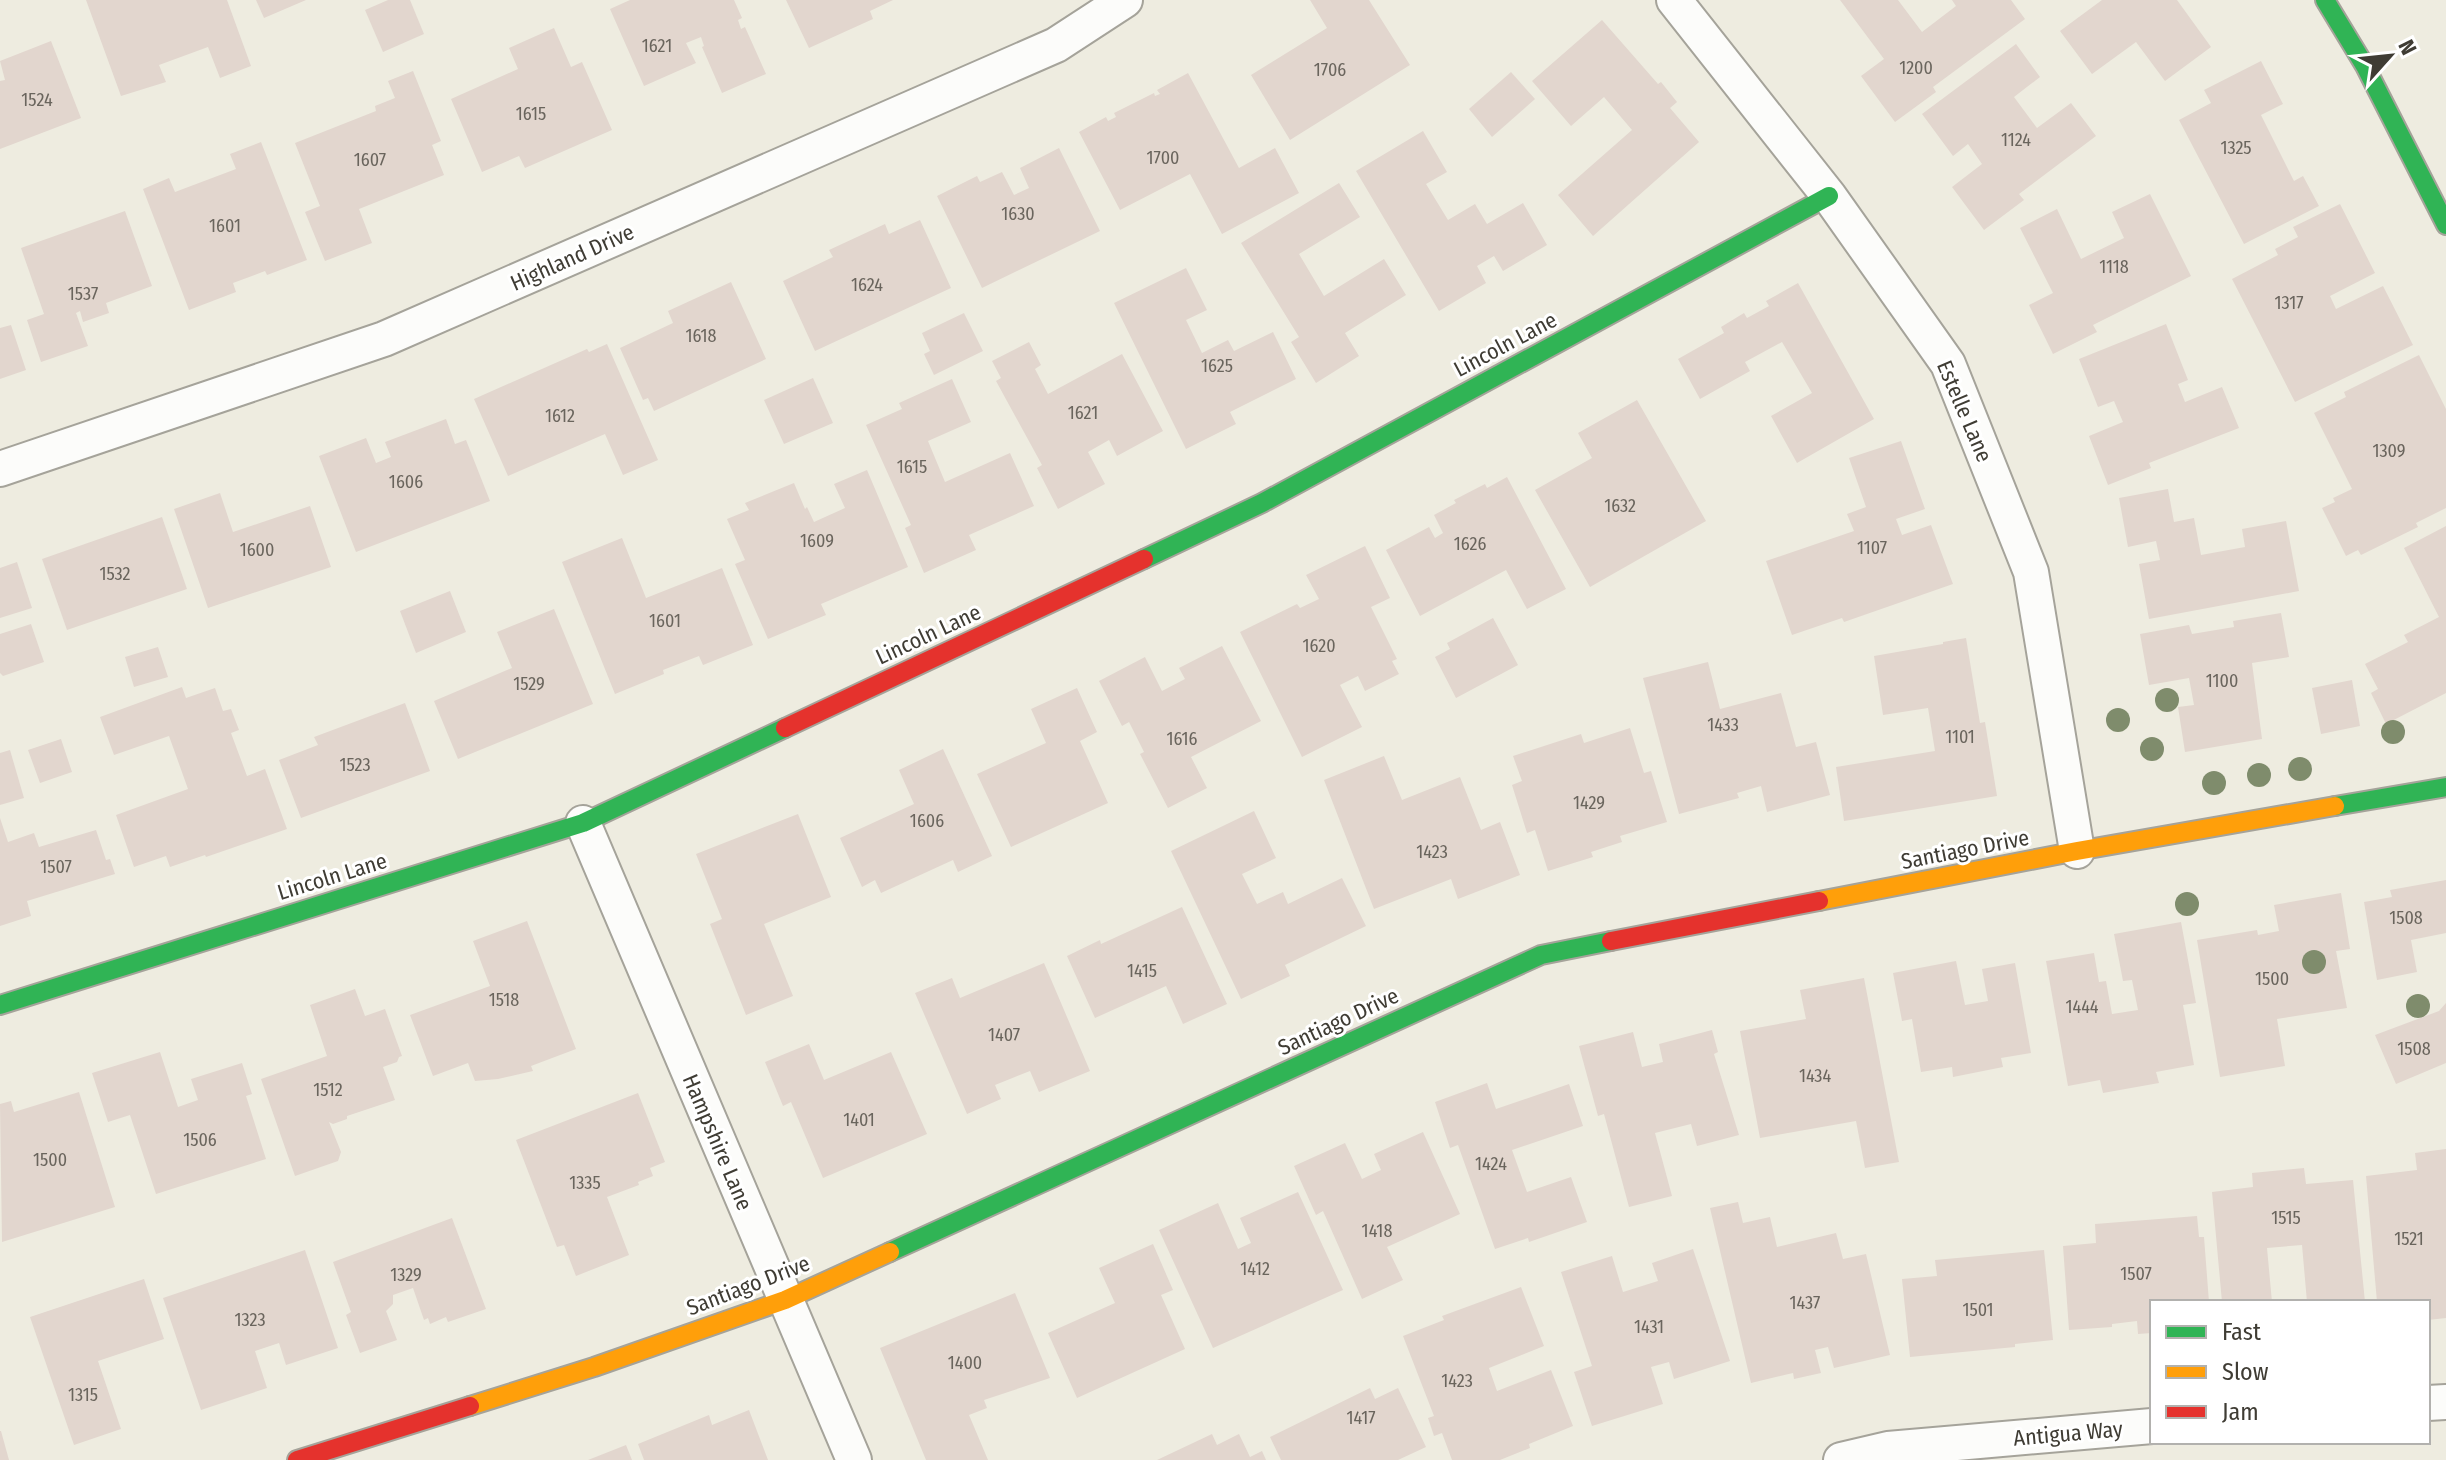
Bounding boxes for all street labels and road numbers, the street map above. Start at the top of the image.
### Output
street label: Highland Drive [506,218,638,297]
street label: Lincoln Lane [1449,306,1561,383]
street label: Estelle Lane [1931,356,1998,466]
street label: Lincoln Lane [871,598,985,671]
street label: Santiago Drive [1899,824,2031,875]
street label: Lincoln Lane [274,847,390,906]
street label: Santiago Drive [1274,982,1403,1061]
street label: Hampshire Lane [677,1070,758,1214]
street label: Santiago Drive [683,1250,814,1321]
street label: Antigua Way [2012,1415,2124,1452]

